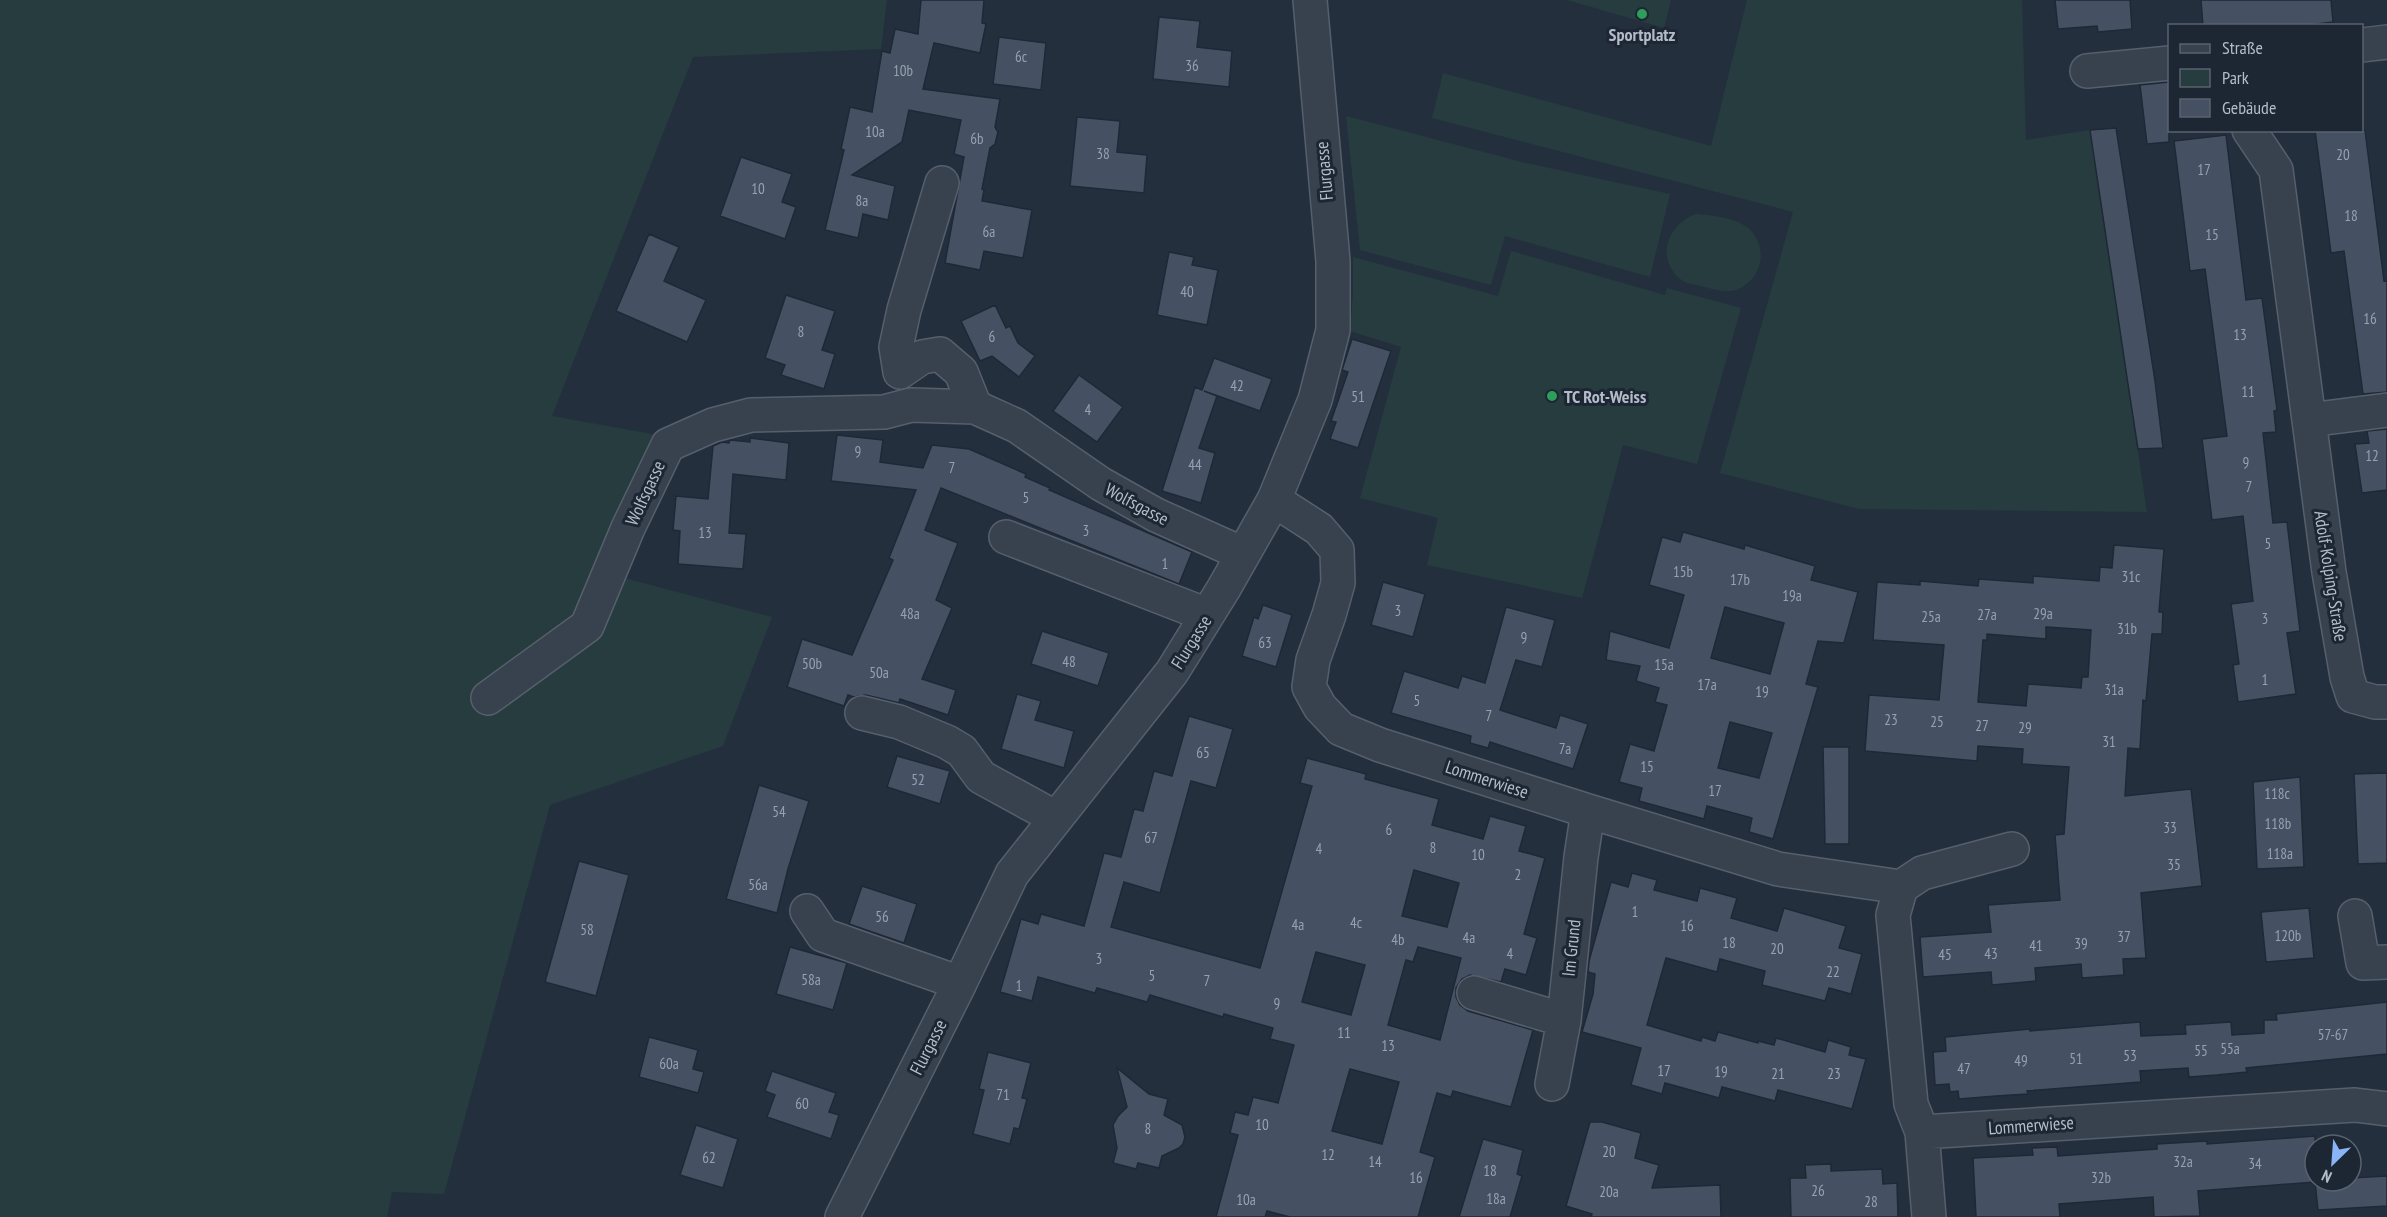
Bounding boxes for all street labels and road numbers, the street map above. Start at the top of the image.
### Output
street label: Flurgasse [1310,141,1338,201]
street label: Wolfsgasse [620,457,670,529]
street label: Wolfsgasse [1101,478,1173,530]
street label: Adolf-Kolping-Straße [2309,509,2353,643]
street label: Flurgasse [1166,611,1216,673]
street label: Lommerwiese [1443,755,1531,803]
street label: Im Grund [1557,918,1585,978]
street label: Flurgasse [904,1016,952,1078]
street label: Lommerwiese [1987,1111,2075,1139]

